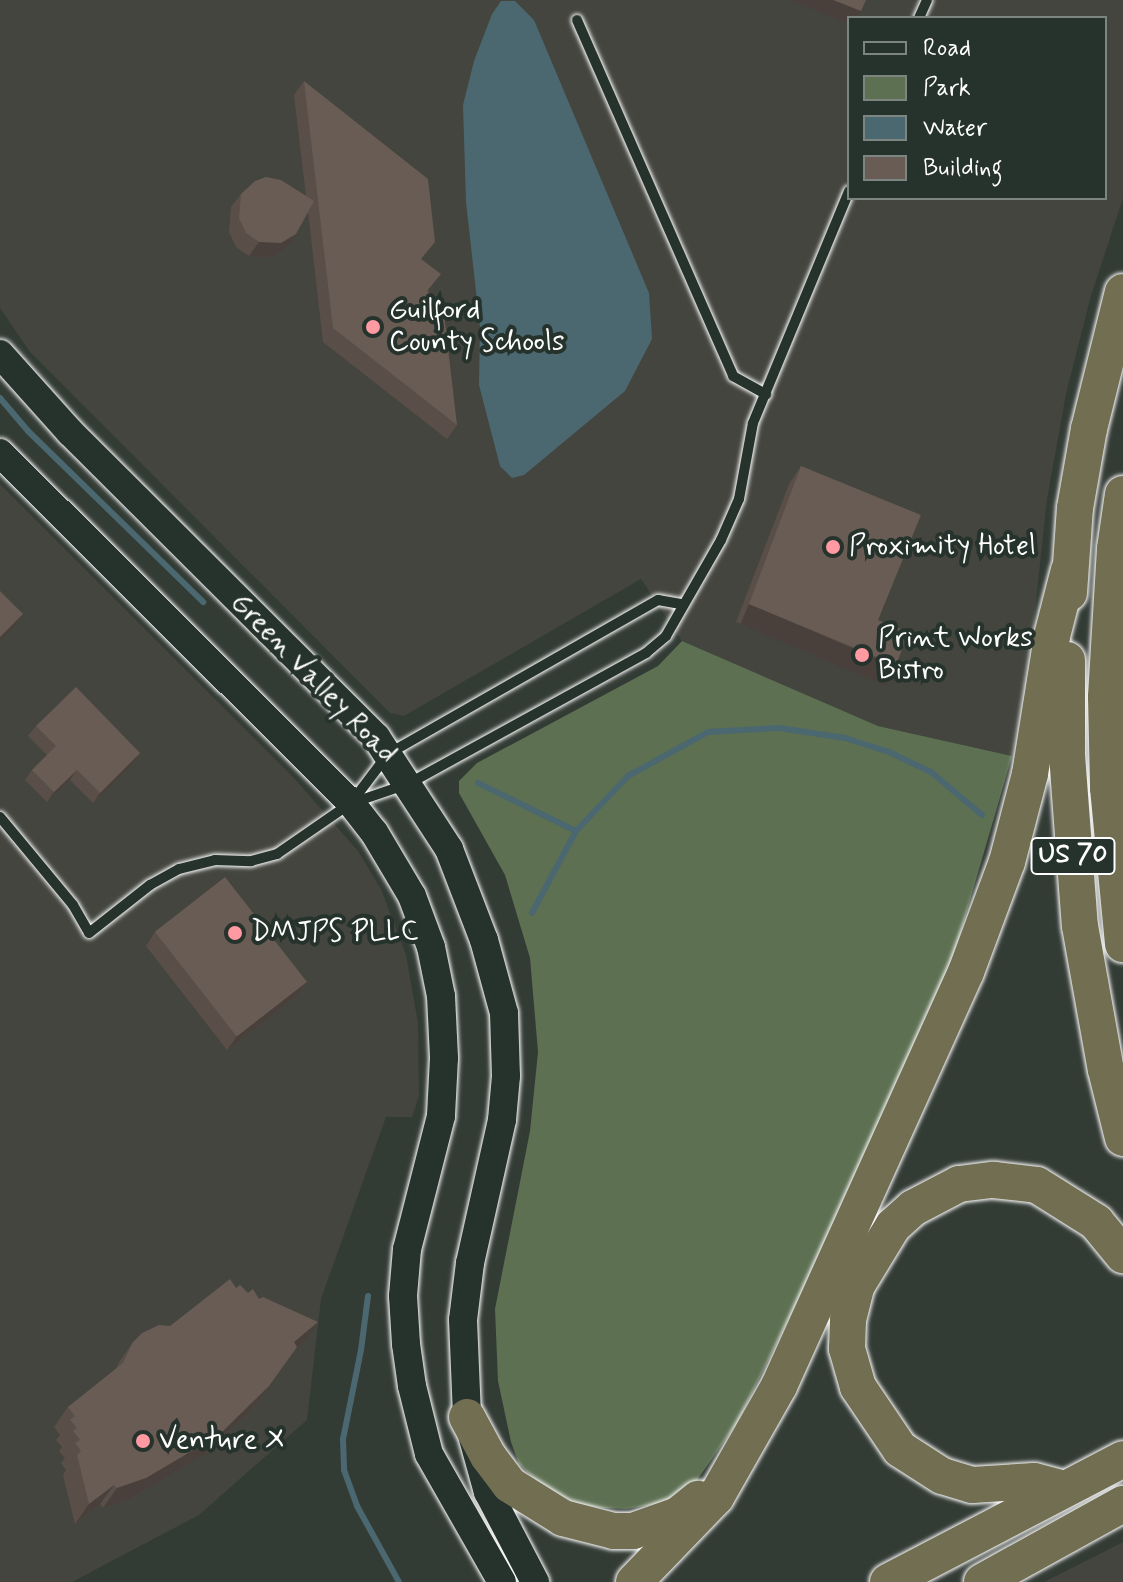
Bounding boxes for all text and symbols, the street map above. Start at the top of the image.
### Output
legend [847,16,1107,200]
text: Road [923,33,971,64]
text: Park [923,73,971,104]
text: Water [923,113,987,144]
text: Building [923,153,1003,184]
place label: Guilford County Schools [389,294,566,360]
marker: Guilford County Schools [364,318,382,336]
place label: Proximity Hotel [849,530,1035,564]
marker: Proximity Hotel [824,538,842,556]
street label: Green Valley Road [225,589,401,769]
place label: Print Works Bistro [878,622,1033,688]
marker: Print Works Bistro [853,646,871,664]
road number: US 70 [1029,834,1117,878]
place label: DMJPS PLLC [251,916,418,950]
marker: DMJPS PLLC [226,924,244,942]
place label: Venture X [159,1424,283,1458]
marker: Venture X [134,1432,152,1450]

